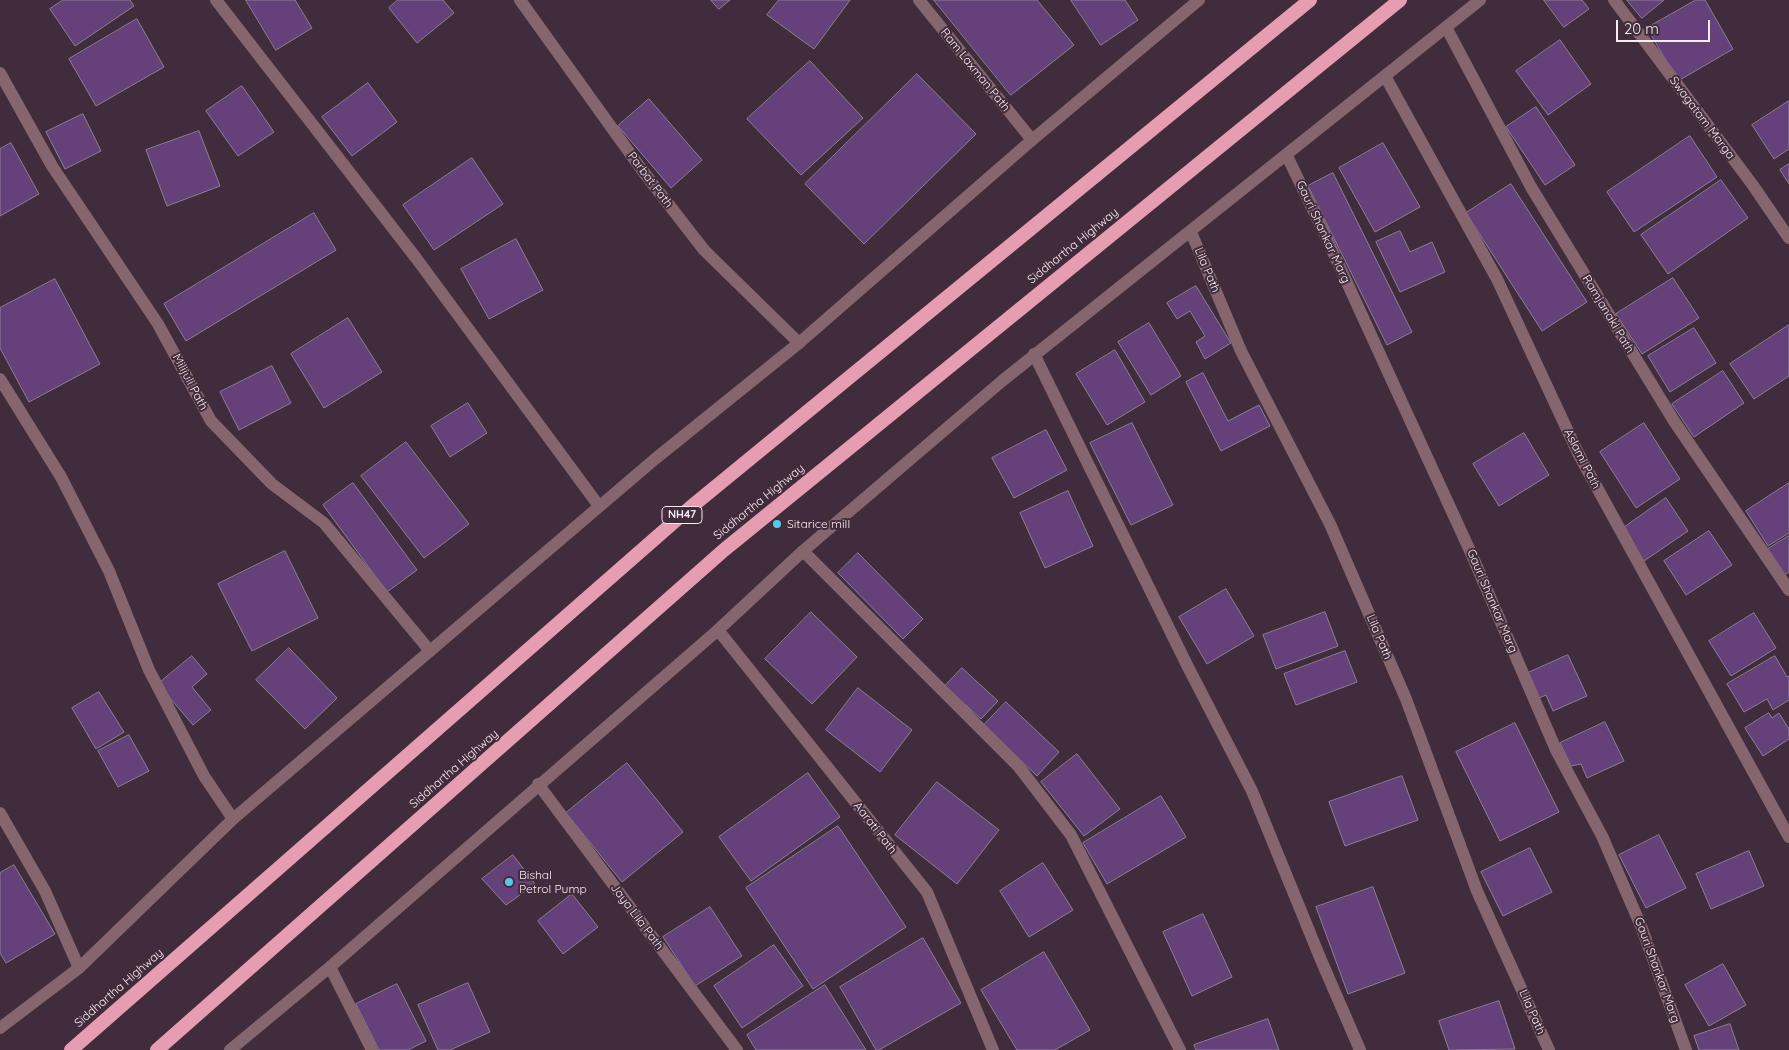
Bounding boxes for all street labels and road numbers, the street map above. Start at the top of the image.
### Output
street label: Ram Laxman Path [937,26,1013,114]
street label: Swagatam Marga [1666,74,1738,162]
street label: Parbat Path [624,149,676,211]
street label: Gauri Shankar Marg [1293,178,1353,286]
street label: Siddhartha Highway [1025,205,1121,287]
street label: Lila Path [1191,245,1223,295]
street label: Ramjanaki Path [1579,272,1637,356]
street label: Milijuli Path [169,351,211,413]
street label: Aslami Path [1561,427,1603,491]
street label: Siddhartha Highway [711,461,807,543]
road number: NH47 [662,506,702,524]
street label: Gauri Shankar Marg [1464,547,1520,655]
street label: Lila Path [1363,612,1395,662]
street label: Siddhartha Highway [407,727,501,811]
street label: Aarati Path [850,799,900,857]
street label: Jaya Lila Path [607,881,667,953]
street label: Gauri Shankar Marg [1631,915,1683,1025]
street label: Siddhartha Highway [72,946,166,1030]
street label: Lila Path [1516,987,1548,1037]

